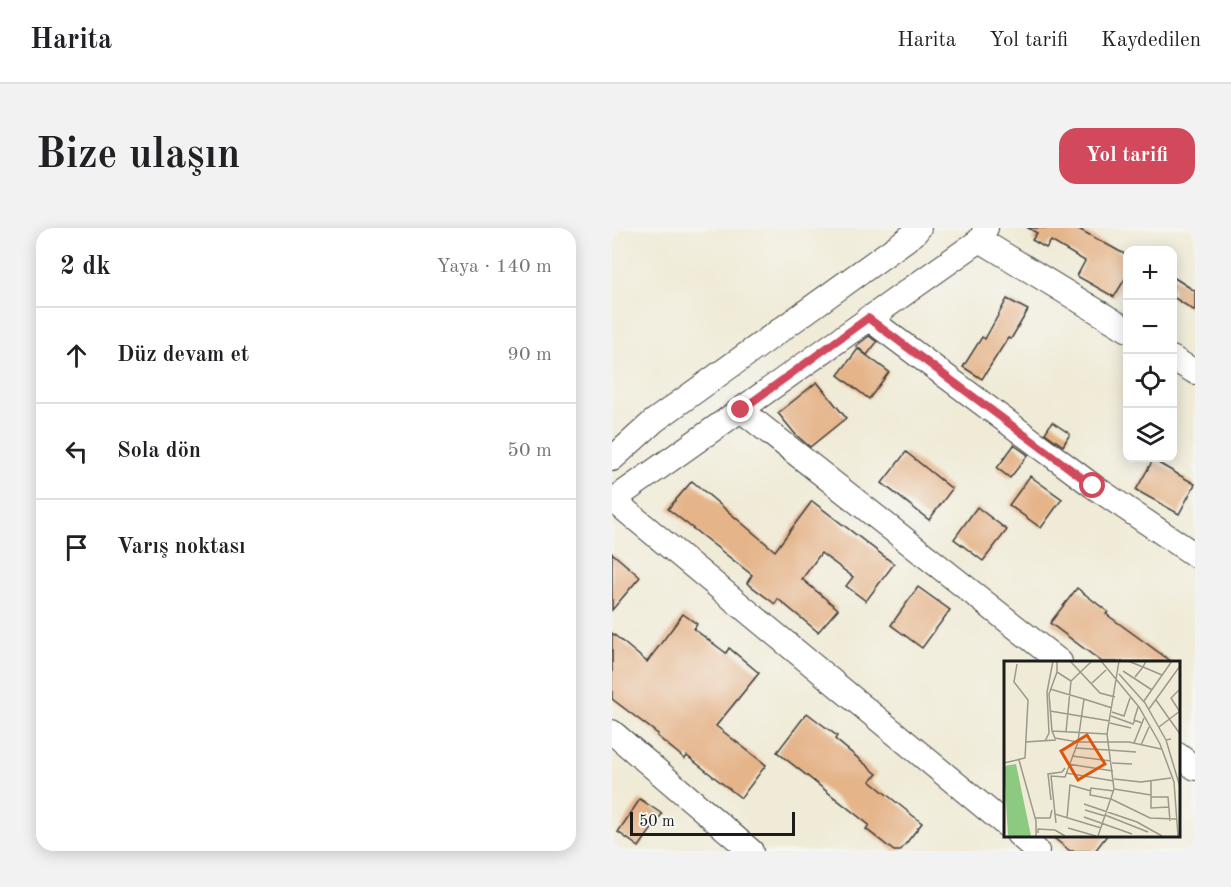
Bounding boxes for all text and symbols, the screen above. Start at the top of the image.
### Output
text: Harita [30,27,112,55]
text: Harita [897,30,956,51]
text: Yol tarifi [989,30,1068,51]
text: Kaydedilen [1101,30,1201,51]
button: Yol tarifi [1059,128,1195,184]
text: Bize ulaşın [36,135,240,177]
map controls [1123,246,1177,462]
button: + [1123,246,1177,300]
text: 2 dk [60,254,111,280]
text: Yaya · 140 m [436,257,552,277]
button: − [1123,300,1177,354]
icon: ahead [60,339,93,372]
text: Düz devam et [117,344,249,366]
text: 90 m [507,345,552,365]
button: locate [1123,354,1177,408]
route end [727,396,753,422]
button: layers [1123,408,1177,462]
icon: left [60,435,93,468]
text: Sola dön [117,440,201,462]
text: 50 m [507,441,552,461]
route start [1079,472,1105,498]
icon: arrive [60,531,93,564]
text: Varış noktası [117,536,246,558]
inset map [1004,661,1180,836]
scale bar [630,809,795,836]
text: 50 m [639,814,675,830]

